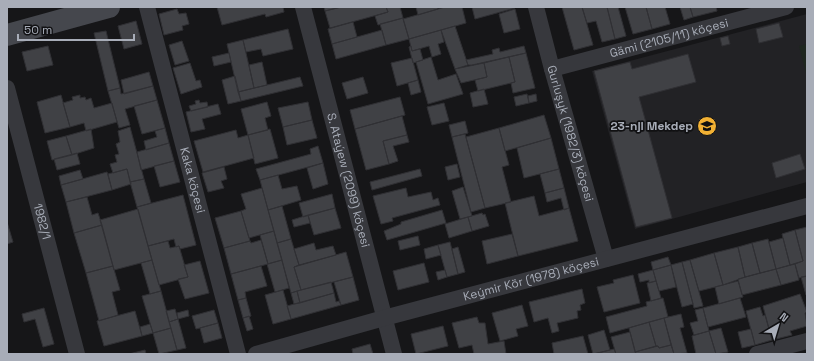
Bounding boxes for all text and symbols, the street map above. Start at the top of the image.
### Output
street label: Gämi (2105/11) köçesi [608,15,730,61]
scale bar [18,16,134,42]
text: 50 m [24,22,52,38]
street label: Gurluşyk (1982/3) köçesi [543,63,597,204]
street label: S. Ataýew (2099) köçesi [323,111,374,249]
school or university icon: 23-nji Mekdep [696,115,718,137]
place label: 23-nji Mekdep [610,118,693,134]
street label: Kaka köçesi [176,145,209,215]
street label: 1982/1 [30,202,55,241]
street label: Keýmir Kör (1978) köçesi [461,253,601,305]
north arrow [758,305,798,345]
text: N [777,309,791,325]

